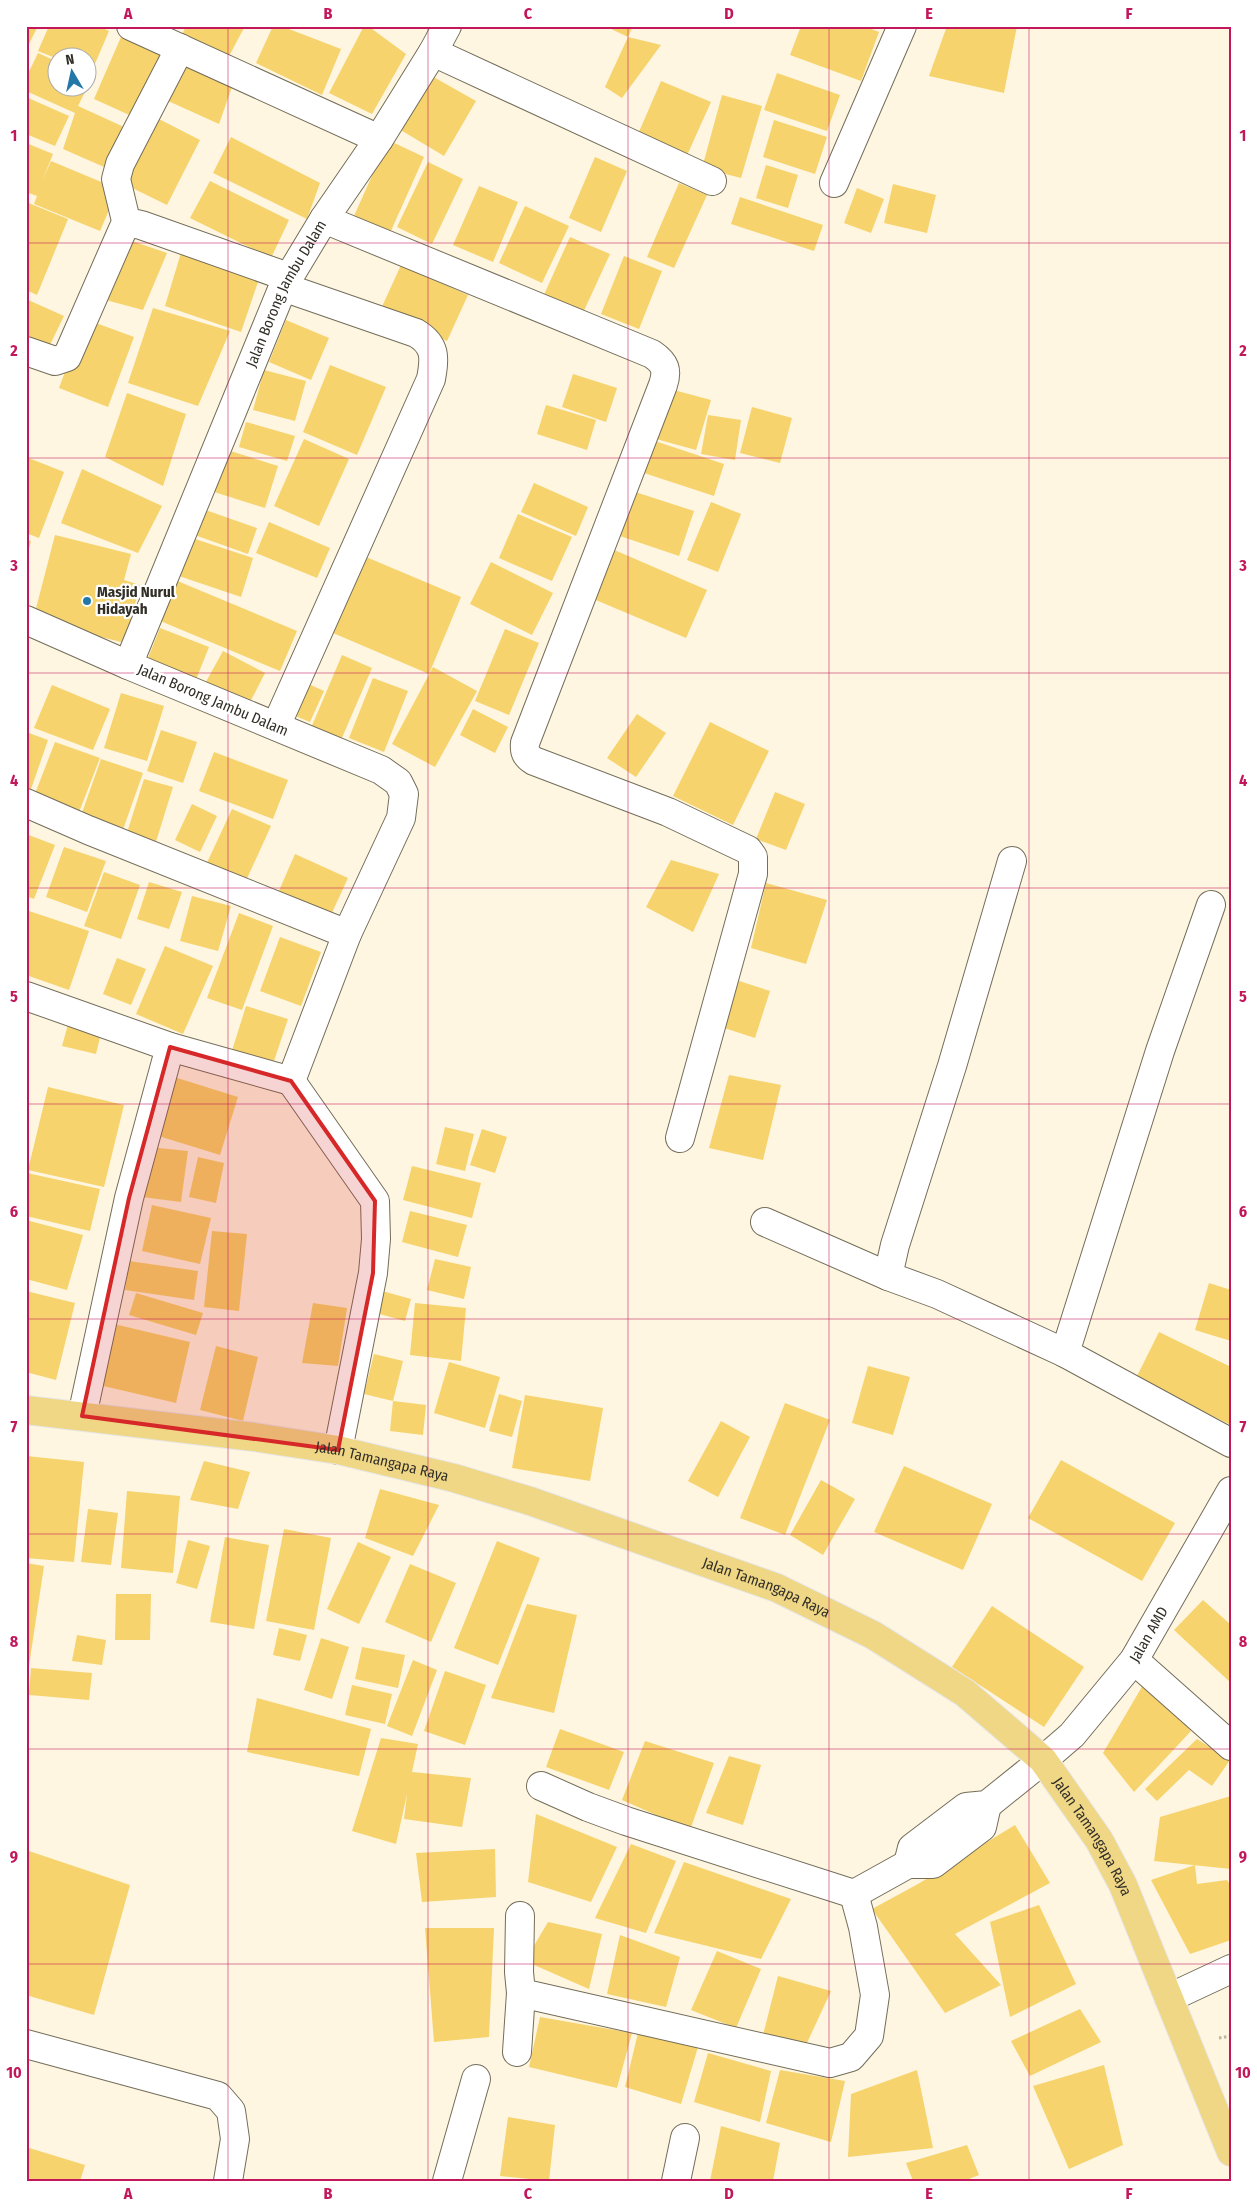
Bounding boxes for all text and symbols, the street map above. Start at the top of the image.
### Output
text: A [123,4,133,23]
text: B [324,4,333,23]
text: C [524,4,533,23]
text: D [724,4,734,23]
text: E [925,4,933,23]
text: F [1125,4,1133,23]
north arrow [48,48,98,98]
text: N [65,51,76,69]
text: 1 [11,126,17,145]
text: 1 [1240,126,1246,145]
street label: Jalan Borong Jambu Dalam [242,217,330,370]
text: 2 [9,341,18,360]
text: 2 [1238,341,1247,360]
text: 3 [9,556,18,575]
text: 3 [1238,556,1247,575]
place label: Masjid Nurul Hidayah [97,583,176,618]
marker: Masjid Nurul Hidayah [81,595,93,607]
street label: Jalan Borong Jambu Dalam [135,660,291,740]
text: 4 [10,771,18,790]
text: 4 [1239,771,1247,790]
text: 5 [10,987,18,1006]
text: 5 [1239,987,1247,1006]
text: 6 [10,1202,18,1221]
text: 6 [1239,1202,1247,1221]
text: 7 [11,1417,18,1436]
text: 7 [1240,1417,1247,1436]
street label: Jalan Tamangapa Raya [314,1438,450,1485]
street label: Jalan Tamangapa Raya [700,1553,833,1622]
street label: Jalan AMD [1126,1603,1172,1666]
text: 8 [10,1632,19,1651]
text: 8 [1239,1632,1248,1651]
street label: Jalan Tamangapa Raya [1049,1774,1135,1898]
text: 9 [10,1847,18,1866]
text: 9 [1239,1847,1247,1866]
text: 10 [6,2063,22,2082]
text: 10 [1235,2063,1251,2082]
text: A [123,2184,133,2203]
text: B [324,2184,333,2203]
text: C [524,2184,533,2203]
text: D [724,2184,734,2203]
text: E [925,2184,933,2203]
text: F [1125,2184,1133,2203]

